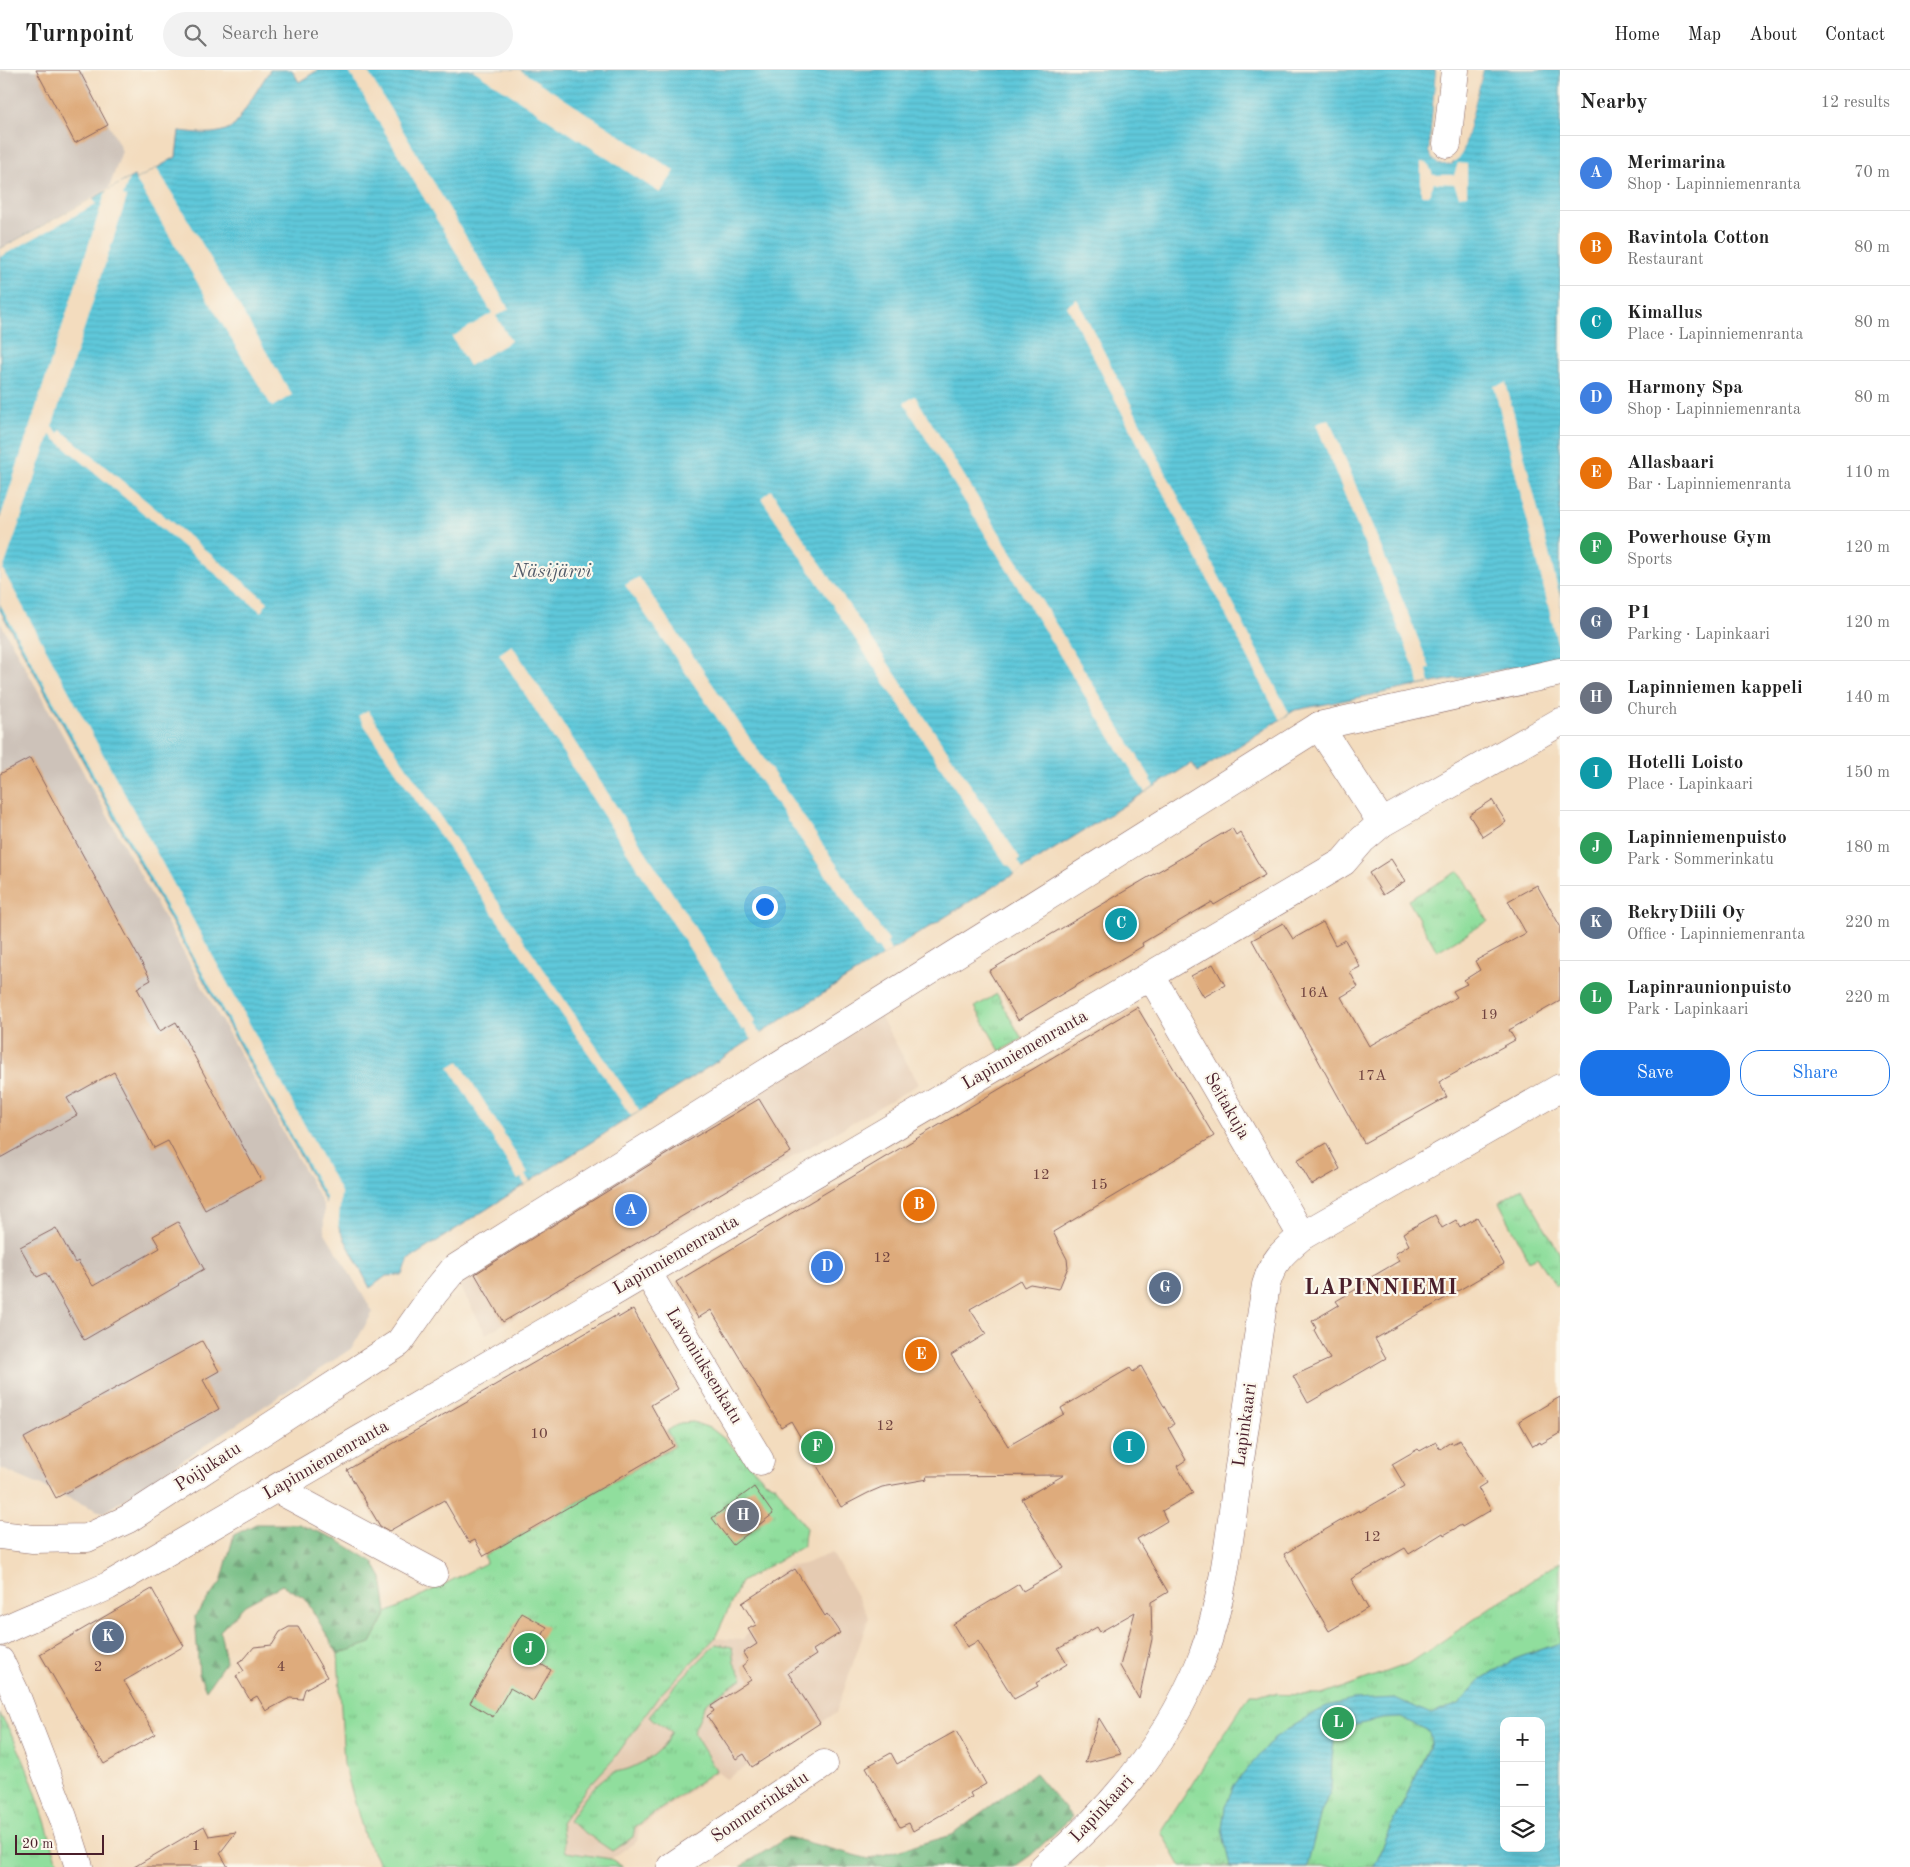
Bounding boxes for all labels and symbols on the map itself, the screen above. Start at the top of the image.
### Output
water label: Näsijärvi [511,563,592,582]
your location [752,894,778,920]
pin: C [1105,905,1137,943]
house number: 16A [1300,986,1329,1001]
street label: Lapinniemenranta [959,1007,1091,1093]
house number: 19 [1480,1008,1498,1023]
house number: 17A [1358,1069,1387,1084]
street label: Seitakuja [1201,1070,1253,1142]
house number: 12 [1032,1168,1050,1183]
house number: 15 [1090,1178,1108,1193]
pin: B [903,1186,935,1224]
pin: A [615,1191,647,1229]
street label: Lapinniemenranta [610,1212,742,1298]
pin: D [811,1248,843,1286]
house number: 12 [873,1251,891,1266]
pin: G [1149,1269,1181,1307]
district label: LAPINNIEMI [1304,1277,1458,1299]
street label: Lavoniuksenkatu [662,1305,746,1427]
pin: E [905,1336,937,1374]
street label: Lapinkaari [1230,1382,1260,1468]
street label: Lapinniemenranta [260,1417,392,1503]
house number: 12 [876,1419,894,1434]
house number: 10 [530,1427,548,1442]
pin: F [801,1428,833,1466]
pin: I [1113,1428,1145,1466]
street label: Poijukatu [172,1439,245,1495]
pin: H [727,1497,759,1535]
house number: 12 [1363,1530,1381,1545]
pin: K [92,1618,124,1656]
pin: J [513,1630,545,1668]
house number: 2 [94,1660,102,1675]
house number: 4 [277,1660,285,1675]
pin: L [1322,1704,1354,1742]
street label: Sommerinkatu [708,1768,812,1846]
street label: Lapinkaari [1067,1772,1137,1846]
scale bar [15,1832,104,1855]
house number: 1 [192,1839,200,1854]

